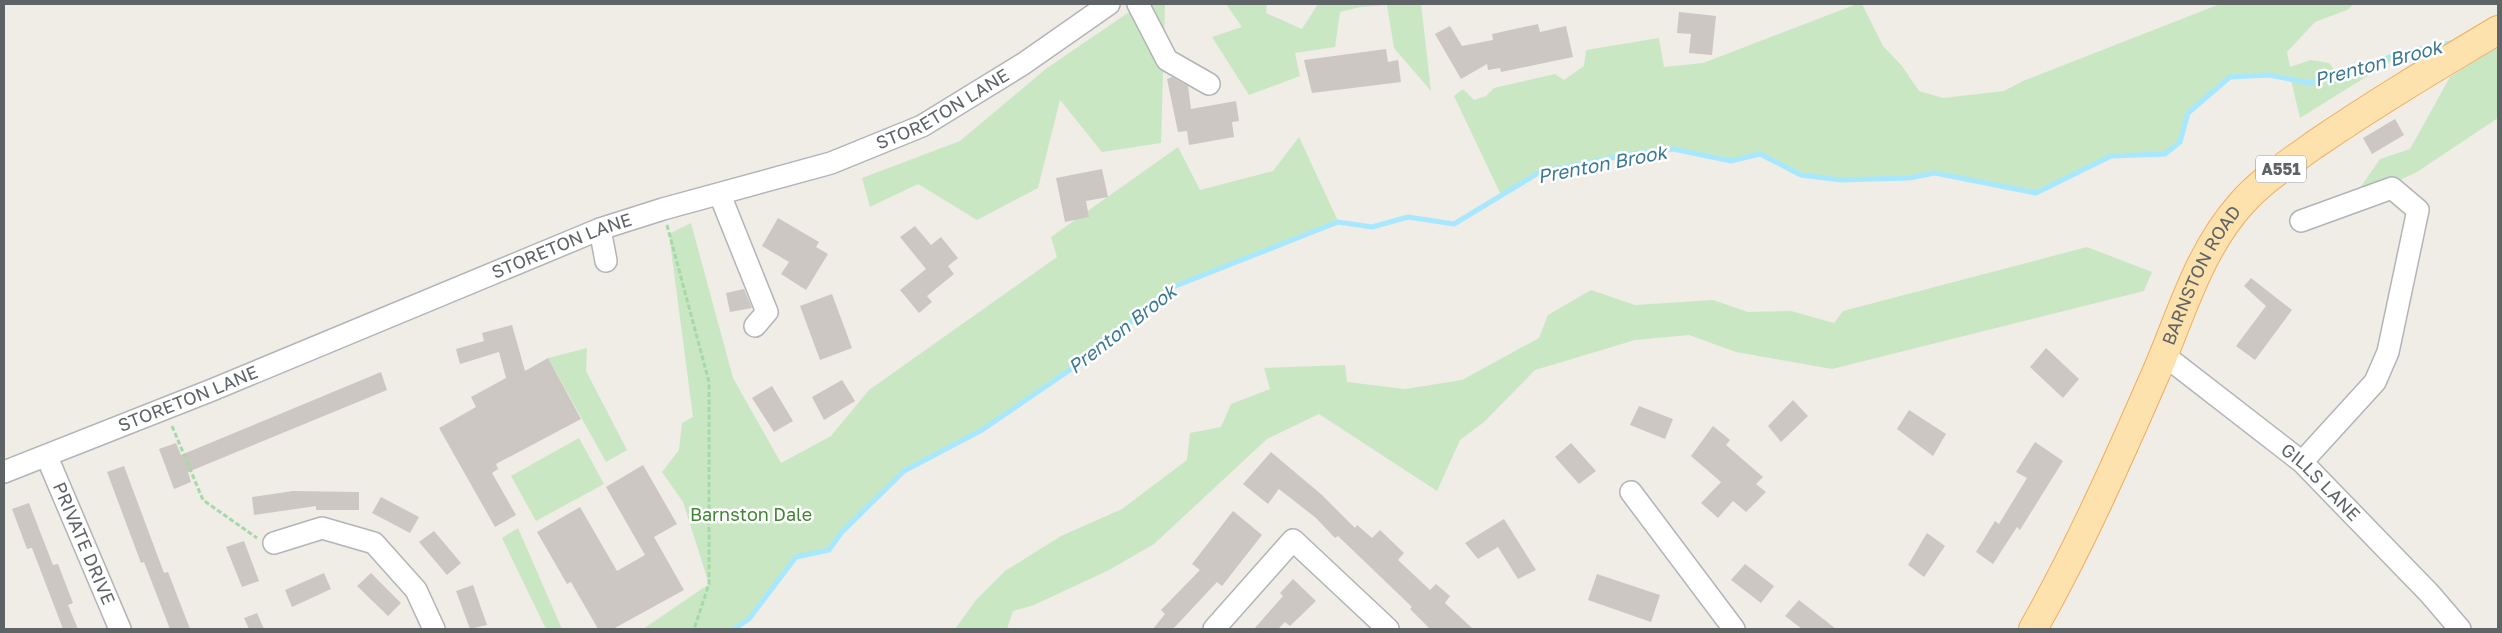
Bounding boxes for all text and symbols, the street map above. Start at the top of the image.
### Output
water label: Prenton Brook [2312,34,2446,91]
street label: STORETON LANE [872,63,1013,154]
water label: Prenton Brook [1535,139,1671,187]
road number: A551 [2256,156,2306,182]
street label: BARNSTON ROAD [2157,201,2245,348]
street label: STORETON LANE [488,208,634,283]
water label: Prenton Brook [1063,278,1182,378]
street label: STORETON LANE [115,360,261,436]
street label: GILLS LANE [2277,438,2365,525]
street label: PRIVATE DRIVE [49,479,120,608]
park label: Barnston Dale [690,503,812,525]

